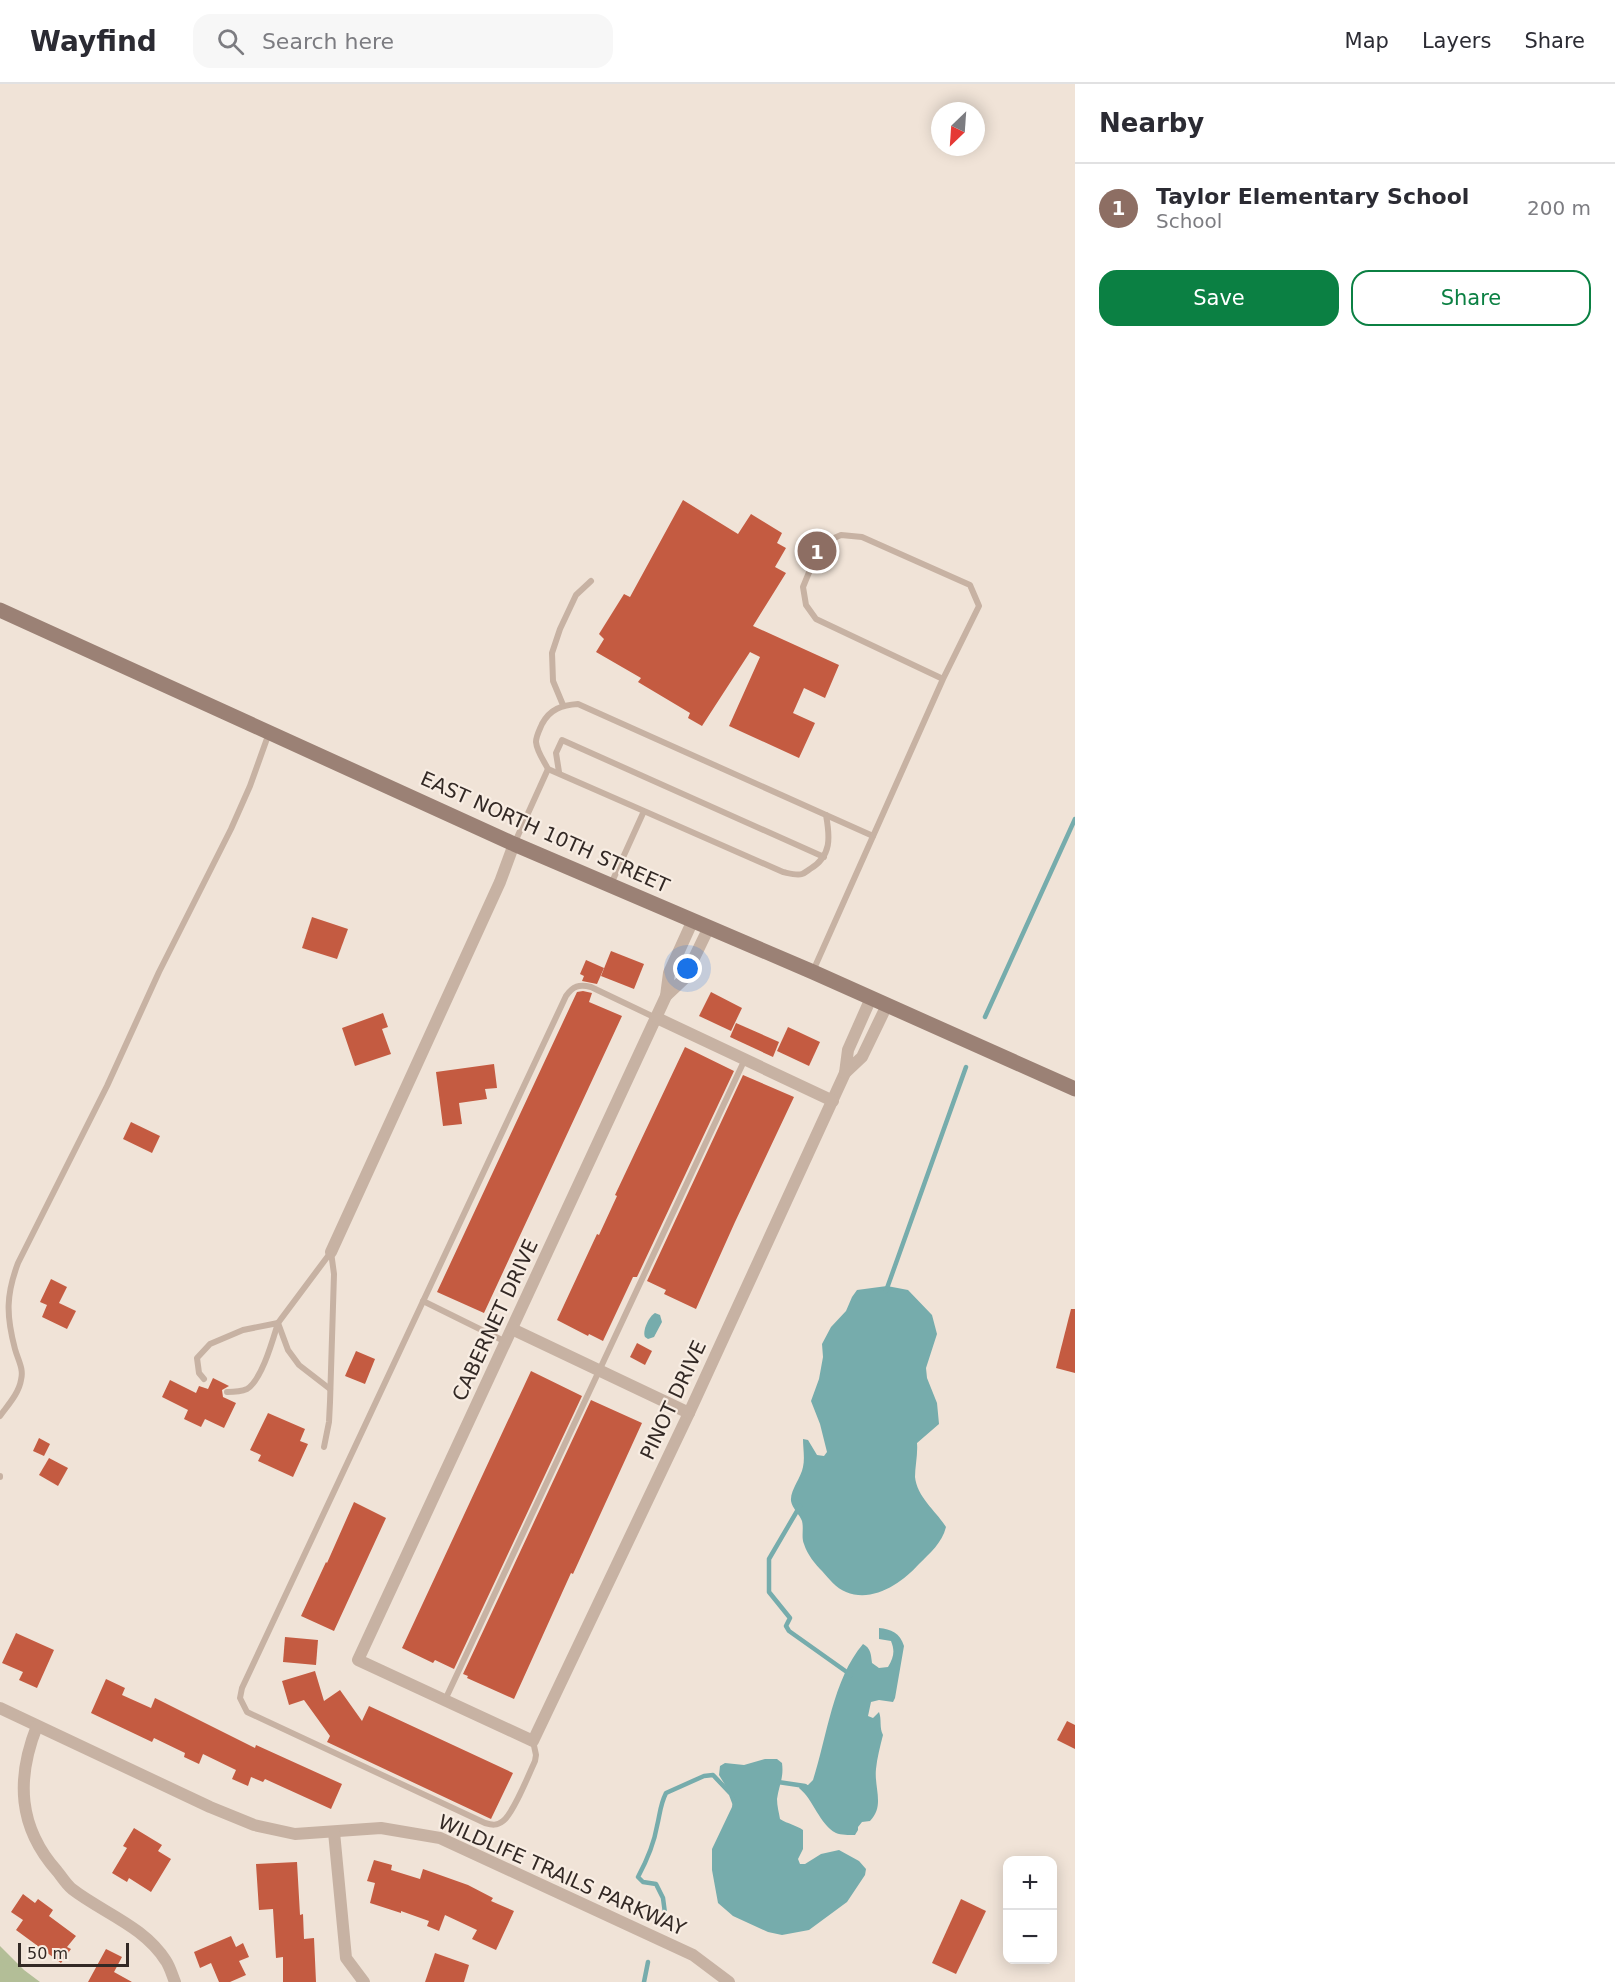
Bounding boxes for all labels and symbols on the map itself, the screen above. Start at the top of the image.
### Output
north arrow [931,102,985,156]
pin: 1 [798,528,836,574]
street label: EAST NORTH 10TH STREET [417,766,674,898]
your location [673,954,702,983]
street label: CABERNET DRIVE [447,1235,543,1405]
street label: PINOT DRIVE [635,1337,711,1463]
street label: WILDLIFE TRAILS PARKWAY [434,1809,690,1941]
scale bar [18,1940,129,1968]

